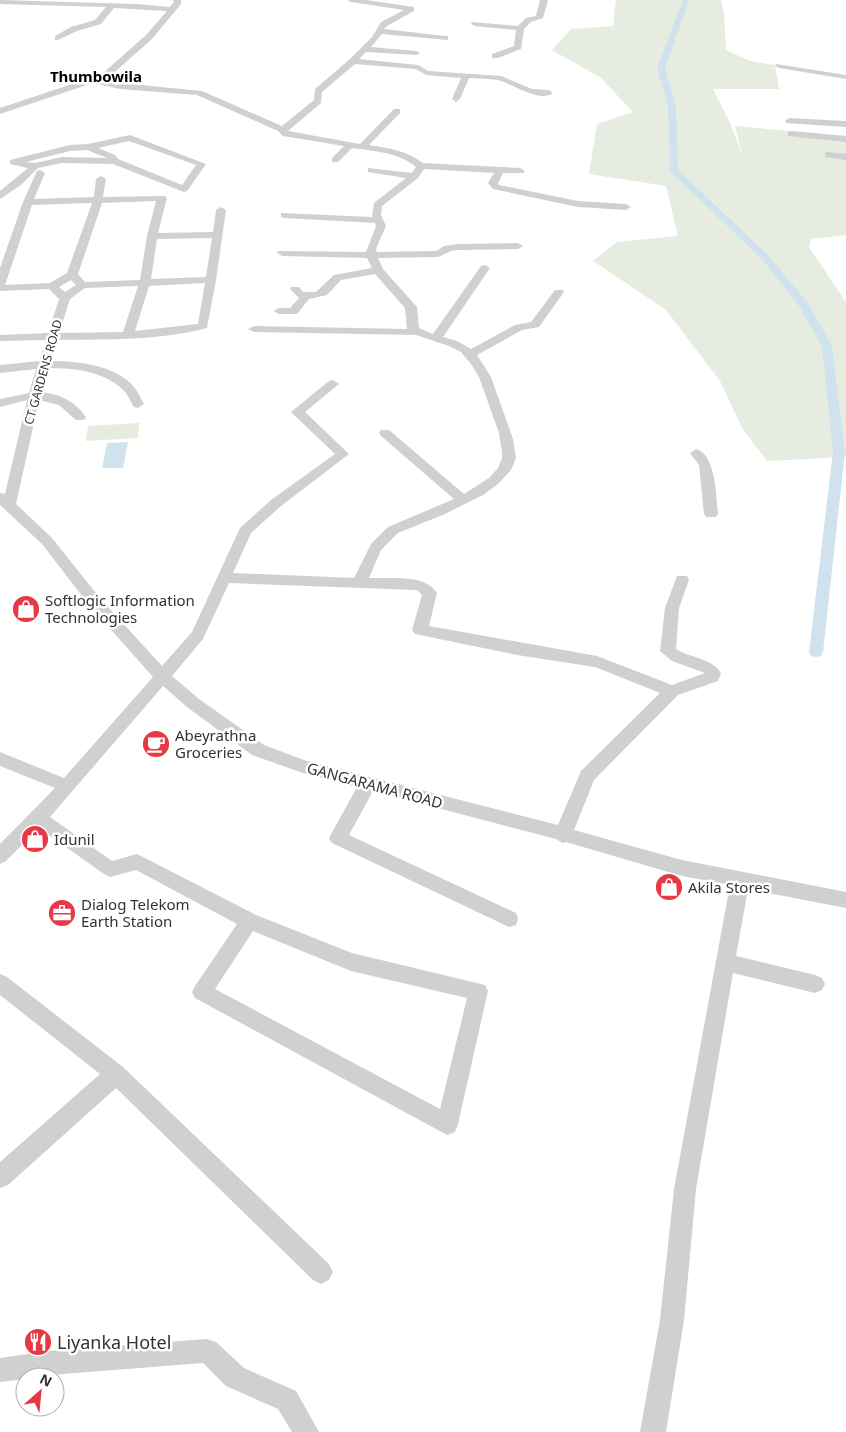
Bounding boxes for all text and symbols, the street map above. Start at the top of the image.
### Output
district label: Thumbowila [50,66,142,86]
street label: CT GARDENS ROAD [20,317,66,427]
place label: Softlogic Information Technologies [45,590,195,627]
shop icon: Softlogic Information Technologies [11,594,41,624]
place label: Abeyrathna Groceries [175,725,256,762]
cafe icon: Abeyrathna Groceries [141,729,171,759]
street label: GANGARAMA ROAD [305,757,445,813]
shop icon: Idunil [20,824,50,854]
place label: Idunil [54,829,95,849]
shop icon: Akila Stores [654,872,684,902]
place label: Akila Stores [688,877,770,897]
place label: Dialog Telekom Earth Station [81,894,190,931]
office icon: Dialog Telekom Earth Station [47,898,77,928]
restaurant icon: Liyanka Hotel [23,1327,53,1357]
place label: Liyanka Hotel [57,1330,171,1354]
north arrow [15,1367,65,1417]
text: N [37,1369,56,1391]

